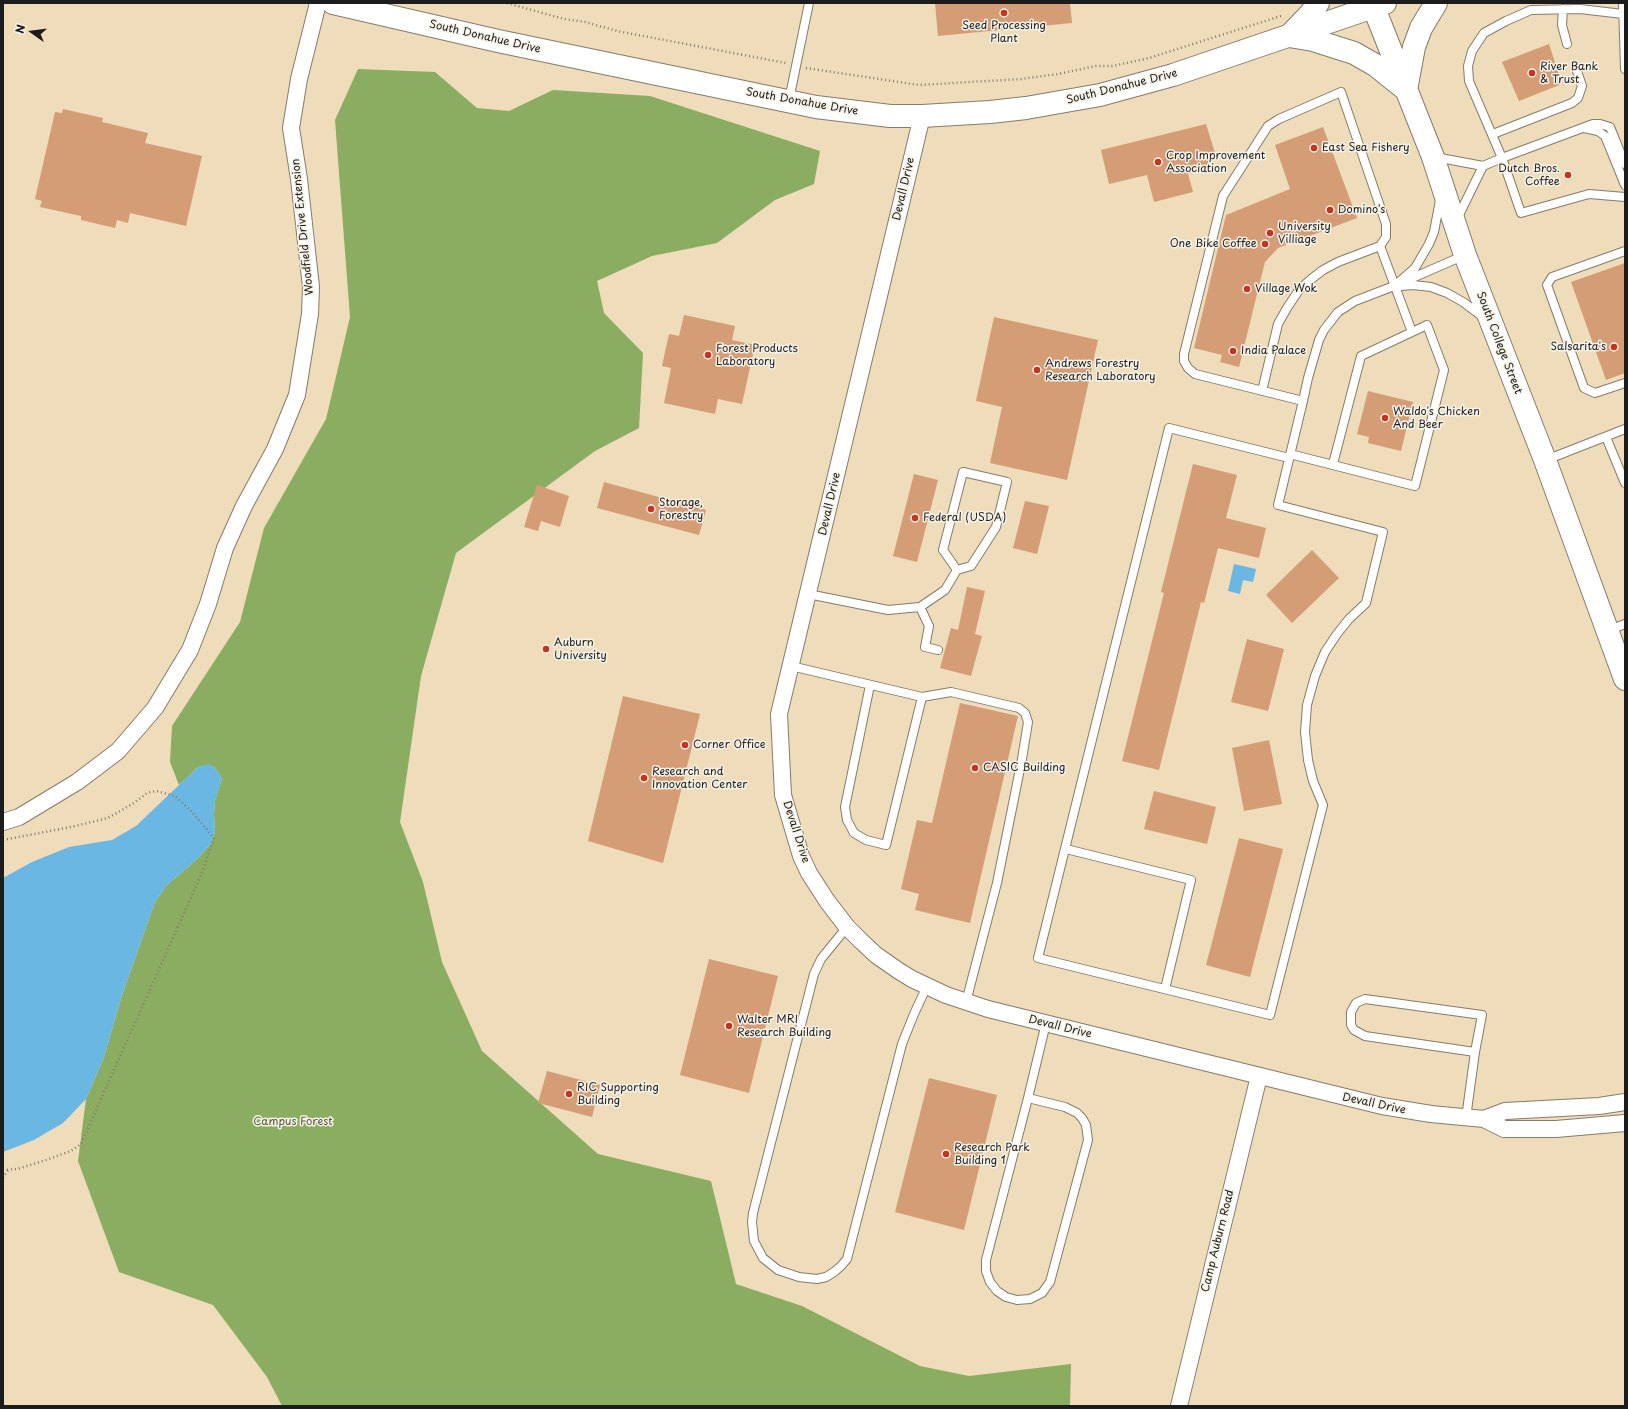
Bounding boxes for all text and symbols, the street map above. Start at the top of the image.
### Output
marker: Seed Processing Plant [999,8,1009,18]
north arrow [12,12,52,52]
street label: South Donahue Drive [428,18,542,56]
place label: Seed Processing Plant [962,19,1046,45]
text: N [11,23,29,35]
place label: River Bank & Trust [1540,60,1598,86]
street label: South Donahue Drive [1065,67,1179,107]
marker: River Bank & Trust [1527,68,1537,78]
street label: South Donahue Drive [745,86,859,118]
place label: East Sea Fishery [1322,141,1410,155]
marker: East Sea Fishery [1309,143,1319,153]
place label: Crop Improvement Association [1166,149,1265,175]
street label: Devall Drive [890,156,918,222]
marker: Crop Improvement Association [1153,157,1163,167]
street label: Woodfield Drive Extension [289,158,317,296]
place label: Dutch Bros. Coffee [1498,162,1560,188]
marker: Dutch Bros. Coffee [1563,170,1573,180]
place label: Domino's [1338,203,1385,217]
marker: Domino's [1325,205,1335,215]
place label: University Villiage [1278,220,1331,246]
marker: University Villiage [1265,228,1275,238]
place label: One Bike Coffee [1170,237,1257,251]
marker: One Bike Coffee [1260,239,1270,249]
place label: Village Wok [1255,282,1317,296]
marker: Village Wok [1242,284,1252,294]
street label: South College Street [1473,290,1525,396]
place label: Salsarita's [1550,340,1606,354]
place label: Forest Products Laboratory [716,342,798,368]
marker: Salsarita's [1609,342,1619,352]
place label: India Palace [1241,344,1306,358]
marker: India Palace [1228,346,1238,356]
marker: Forest Products Laboratory [703,350,713,360]
place label: Andrews Forestry Research Laboratory [1045,357,1155,383]
marker: Andrews Forestry Research Laboratory [1032,365,1042,375]
place label: Waldo's Chicken And Beer [1393,405,1480,431]
marker: Waldo's Chicken And Beer [1380,413,1390,423]
street label: Devall Drive [816,471,844,537]
place label: Storage, Forestry [659,496,703,522]
marker: Storage, Forestry [646,504,656,514]
place label: Federal (USDA) [923,511,1006,525]
marker: Federal (USDA) [910,513,920,523]
place label: Auburn University [554,636,607,662]
marker: Auburn University [541,644,551,654]
place label: Corner Office [693,738,766,752]
marker: Corner Office [680,740,690,750]
place label: CASIC Building [983,761,1065,775]
marker: CASIC Building [970,763,980,773]
place label: Research and Innovation Center [652,765,747,791]
marker: Research and Innovation Center [639,773,649,783]
street label: Devall Drive [780,799,812,865]
place label: Walter MRI Research Building [737,1013,831,1039]
street label: Devall Drive [1027,1013,1093,1041]
marker: Walter MRI Research Building [724,1021,734,1031]
place label: RIC Supporting Building [577,1081,659,1107]
marker: RIC Supporting Building [564,1089,574,1099]
street label: Devall Drive [1341,1091,1407,1117]
park label: Campus Forest [253,1115,333,1129]
place label: Research Park Building 1 [954,1141,1030,1167]
marker: Research Park Building 1 [941,1149,951,1159]
street label: Camp Auburn Road [1199,1188,1237,1294]

